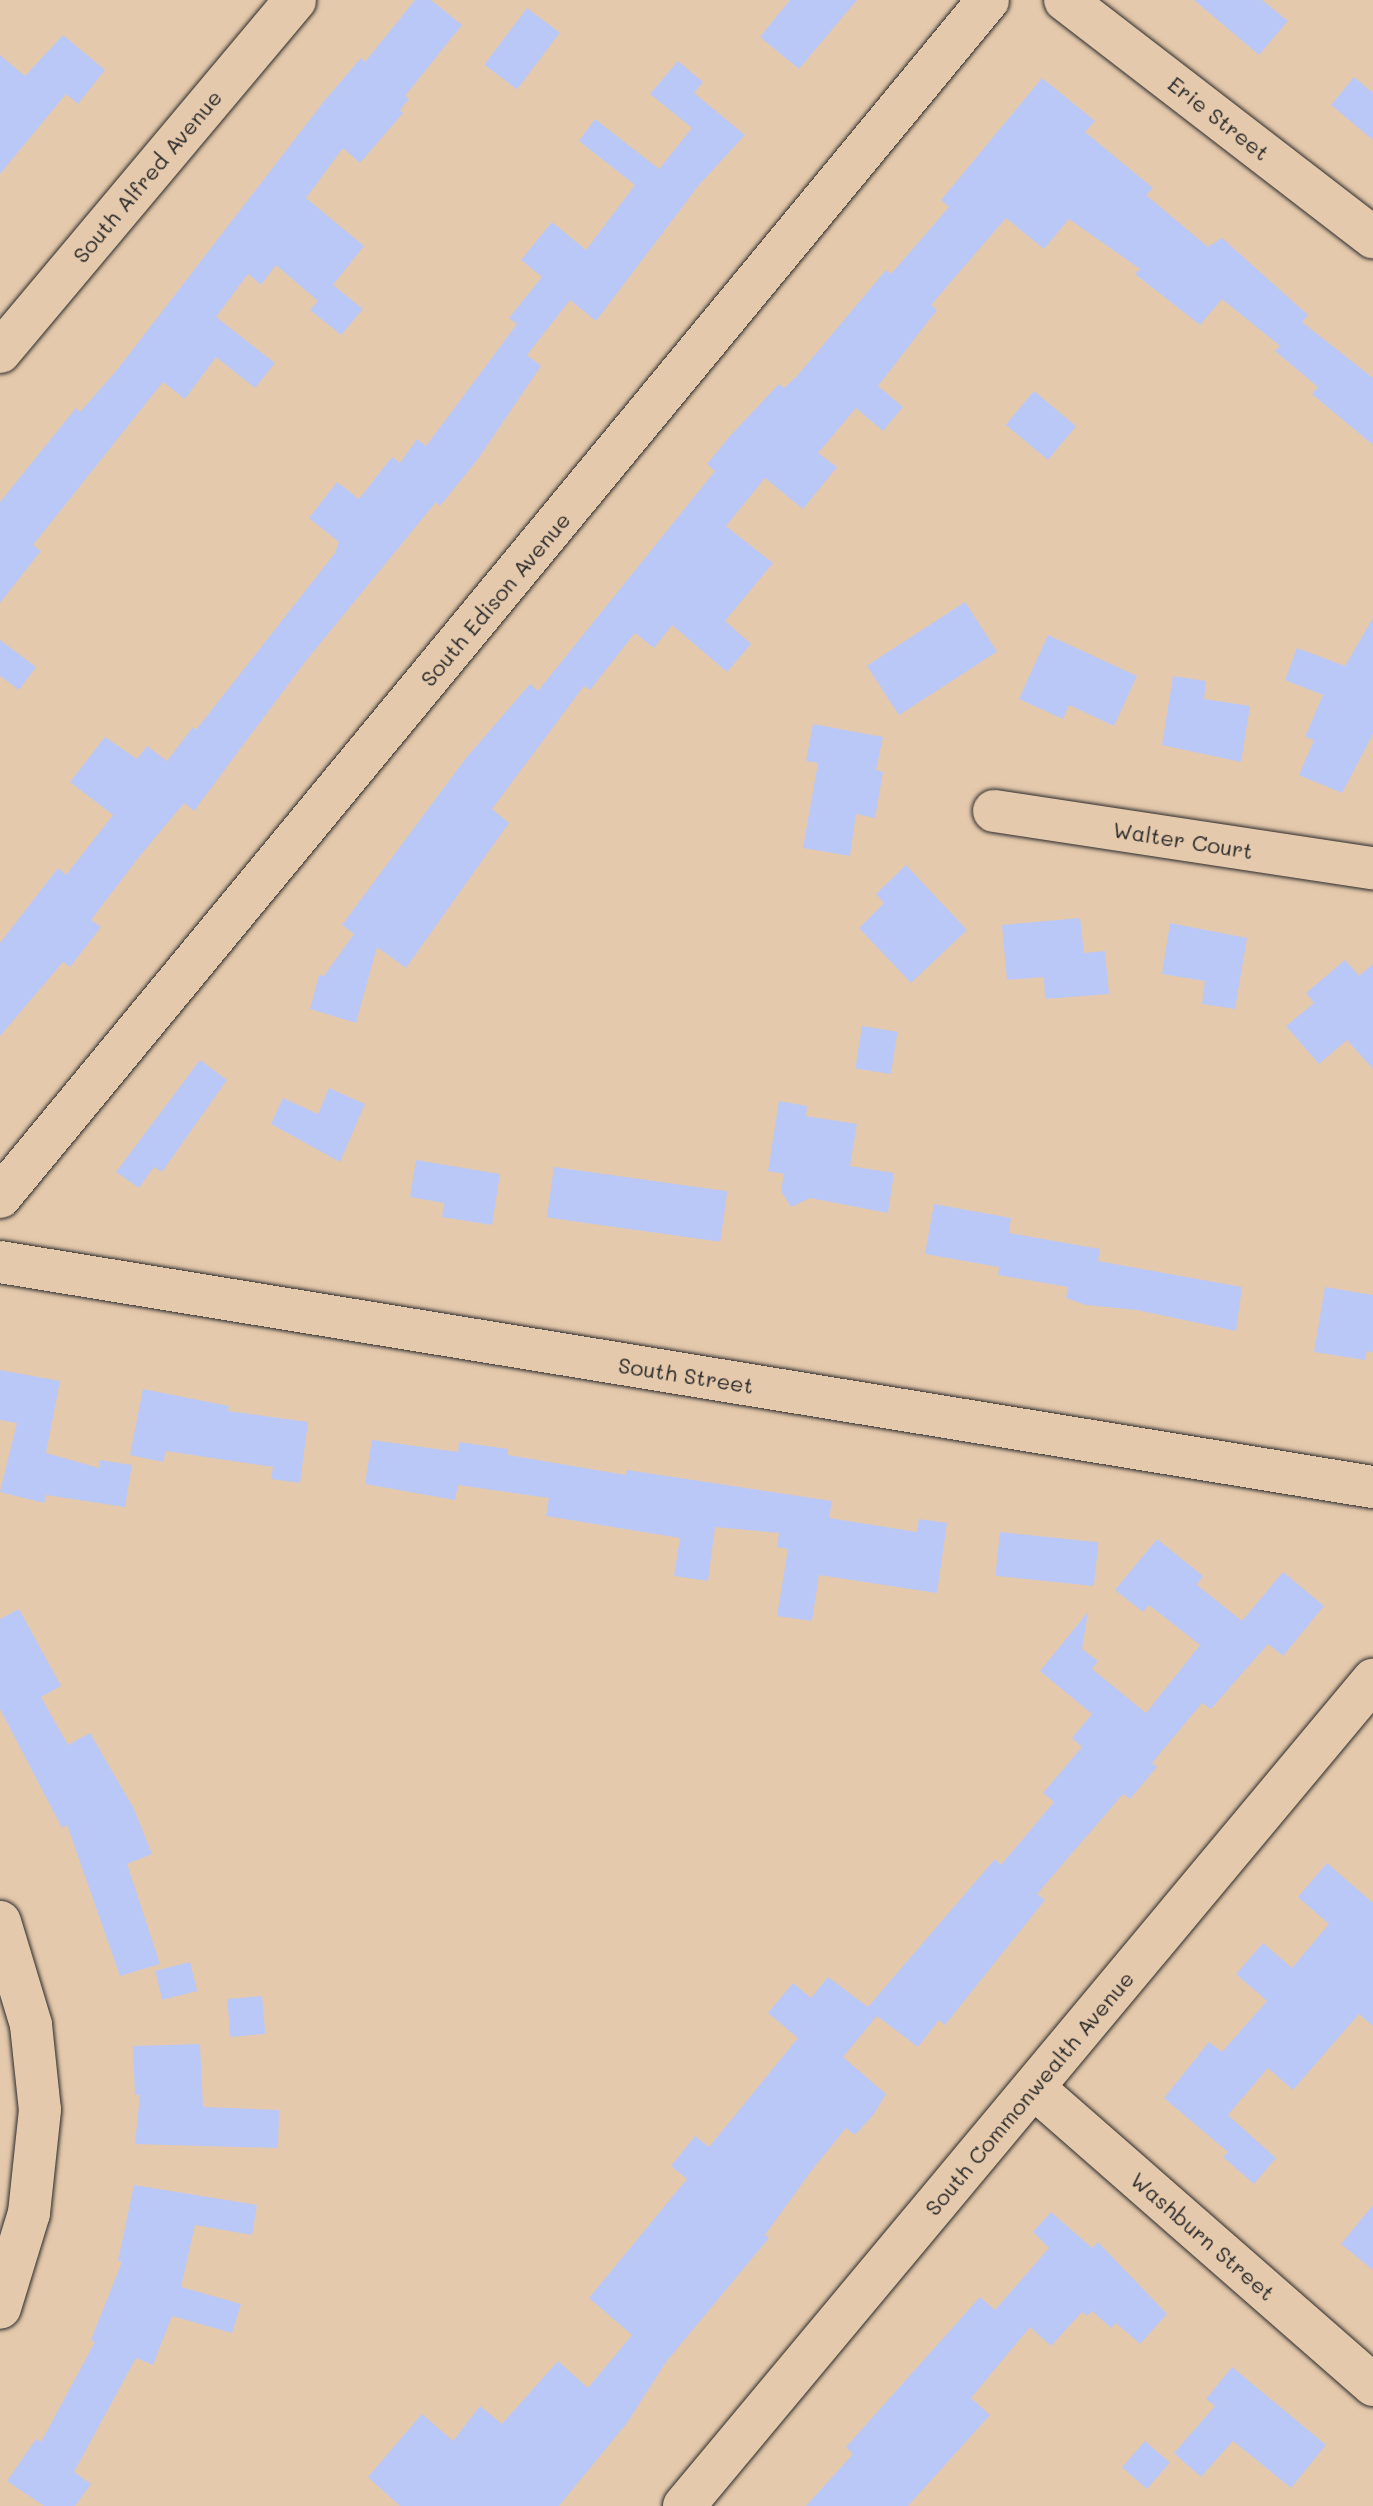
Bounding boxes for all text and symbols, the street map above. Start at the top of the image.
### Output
street label: Erie Street [1163,70,1275,166]
street label: South Alfred Avenue [67,84,227,268]
street label: South Edison Avenue [415,507,575,691]
street label: Walter Court [1111,816,1255,864]
street label: South Street [616,1351,756,1399]
street label: South Commonwealth Avenue [919,1965,1139,2221]
street label: Washburn Street [1125,2166,1281,2306]

